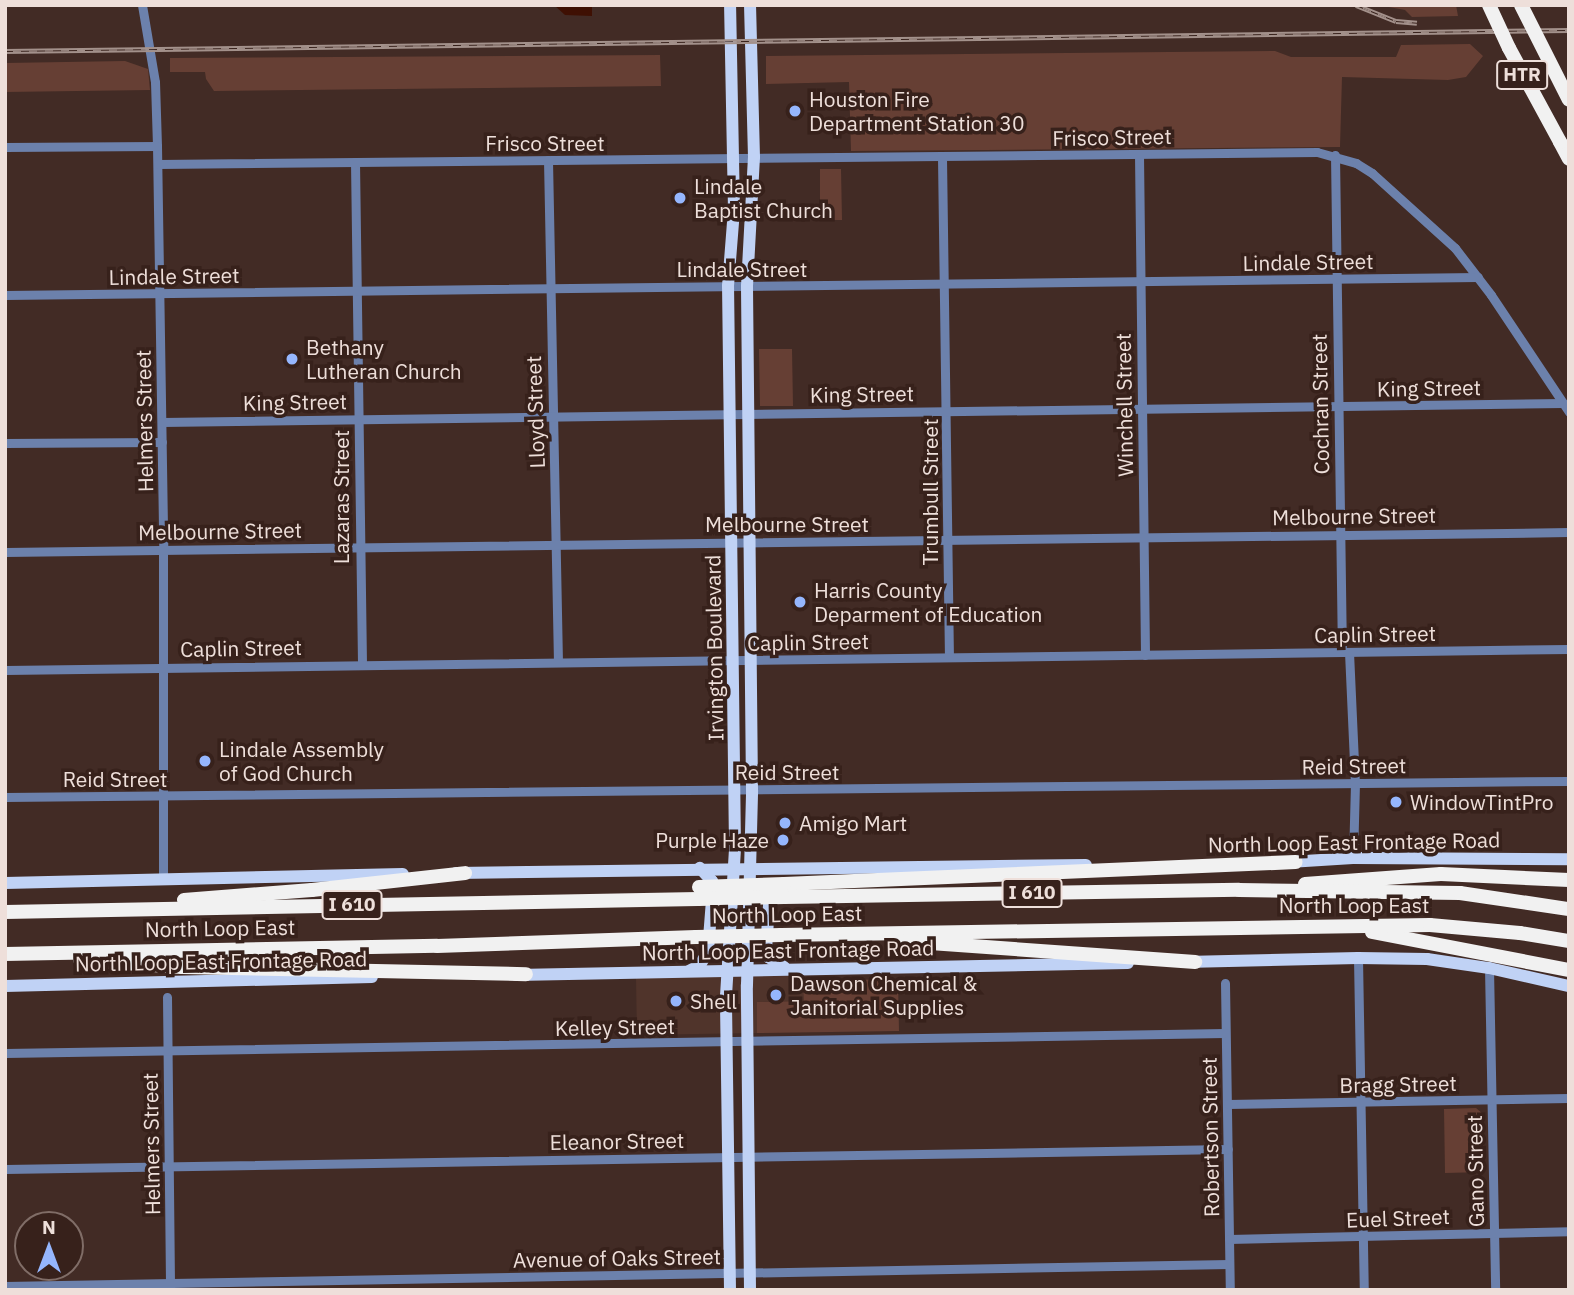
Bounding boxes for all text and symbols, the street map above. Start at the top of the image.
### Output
road number: HTR [1496,60,1548,90]
place label: Houston Fire Department Station 30 [809,86,1025,136]
marker: Houston Fire Department Station 30 [787,103,803,119]
street label: Frisco Street [1052,123,1172,151]
street label: Frisco Street [485,130,605,156]
place label: Lindale Baptist Church [694,173,833,223]
marker: Lindale Baptist Church [672,190,688,206]
street label: Lindale Street [1242,248,1374,276]
street label: Lindale Street [677,256,807,282]
street label: Lindale Street [108,262,240,290]
street label: Winchell Street [1110,333,1138,477]
street label: Cochran Street [1306,333,1334,475]
place label: Bethany Lutheran Church [306,334,462,384]
street label: Helmers Street [130,350,158,492]
marker: Bethany Lutheran Church [284,351,300,367]
street label: Lloyd Street [520,355,550,469]
street label: King Street [1377,374,1481,402]
street label: King Street [810,380,914,408]
street label: King Street [243,388,347,416]
street label: Trumbull Street [917,418,943,566]
street label: Lazaras Street [328,430,354,564]
street label: Melbourne Street [1272,502,1436,530]
street label: Melbourne Street [705,511,869,537]
street label: Melbourne Street [138,517,302,545]
street label: Irvington Boulevard [700,555,728,741]
place label: Harris County Deparment of Education [814,577,1042,627]
marker: Harris County Deparment of Education [792,594,808,610]
street label: Caplin Street [1314,620,1436,648]
street label: Caplin Street [747,628,869,656]
street label: Caplin Street [180,634,302,662]
place label: Lindale Assembly of God Church [219,736,384,786]
street label: Reid Street [1301,752,1407,780]
marker: Lindale Assembly of God Church [197,753,213,769]
street label: Reid Street [735,759,839,785]
street label: Reid Street [63,766,167,792]
place label: WindowTintPro [1410,789,1553,815]
marker: WindowTintPro [1388,794,1404,810]
place label: Amigo Mart [799,810,907,836]
marker: Amigo Mart [777,815,793,831]
place label: Purple Haze [655,827,769,853]
street label: North Loop East Frontage Road [1208,827,1500,857]
marker: Purple Haze [775,832,791,848]
road number: I 610 [1000,878,1064,908]
road number: I 610 [320,890,384,920]
street label: North Loop East [1279,892,1429,918]
street label: North Loop East [712,900,862,928]
street label: North Loop East [145,914,295,942]
street label: North Loop East Frontage Road [642,935,934,965]
street label: North Loop East Frontage Road [75,946,367,976]
place label: Dawson Chemical & Janitorial Supplies [790,970,977,1020]
marker: Dawson Chemical & Janitorial Supplies [768,987,784,1003]
place label: Shell [690,988,737,1014]
marker: Shell [668,993,684,1009]
street label: Kelley Street [555,1013,675,1041]
street label: Robertson Street [1196,1057,1224,1217]
street label: Bragg Street [1339,1070,1457,1098]
street label: Helmers Street [137,1073,165,1215]
street label: Gano Street [1461,1115,1489,1227]
street label: Eleanor Street [549,1127,685,1155]
street label: Euel Street [1346,1204,1450,1232]
north arrow [14,1211,84,1281]
text: N [42,1215,56,1239]
street label: Avenue of Oaks Street [513,1244,721,1272]

